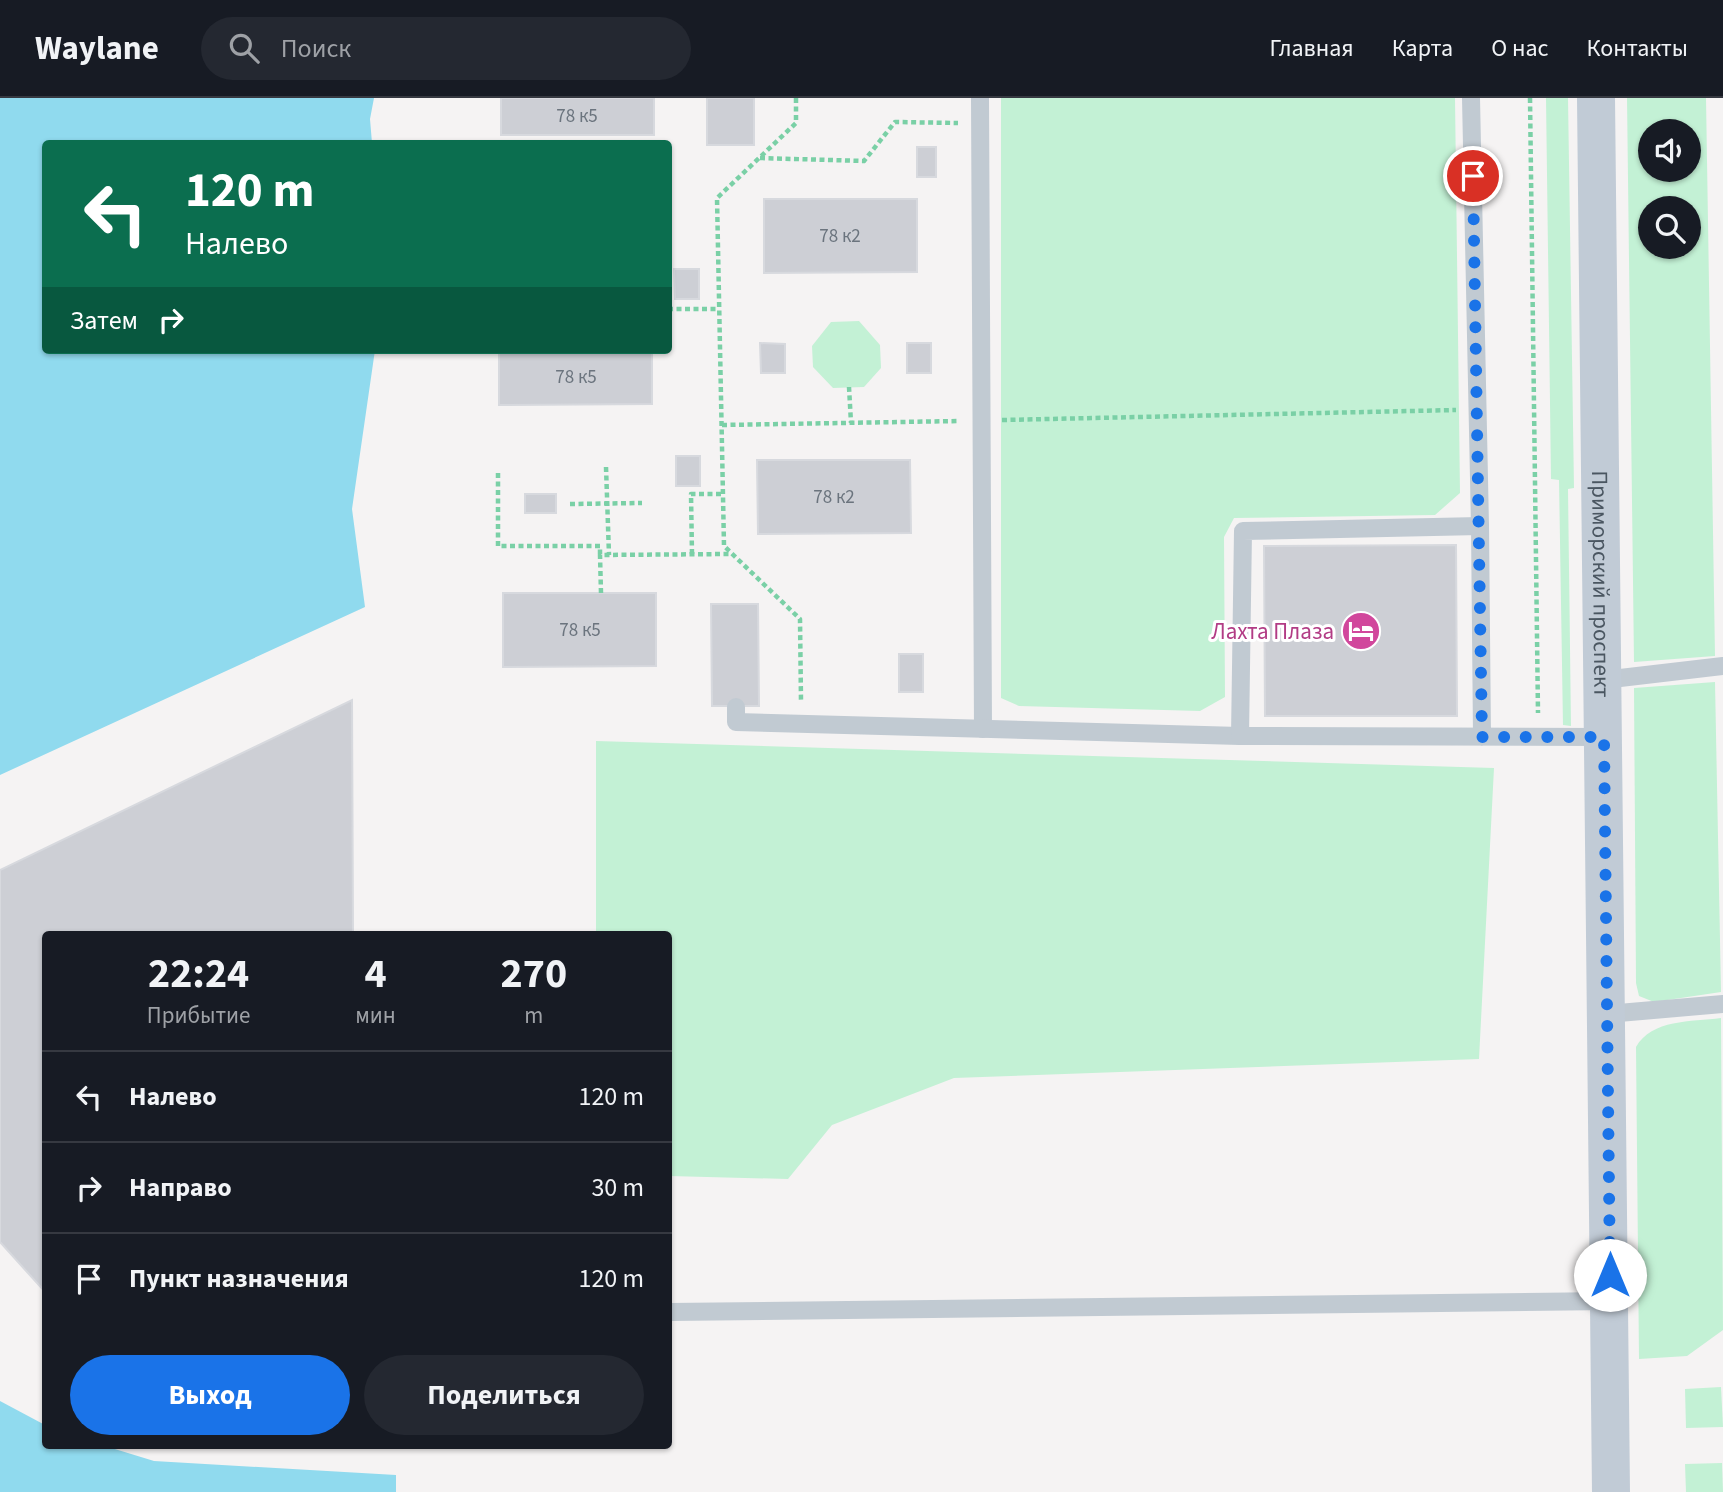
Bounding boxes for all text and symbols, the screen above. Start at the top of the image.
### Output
search box [201,17,691,80]
text: Waylane [35,25,159,72]
icon: search [225,29,263,67]
text: Поиск [281,30,351,67]
text: Главная [1269,31,1354,66]
text: Карта [1392,31,1453,66]
text: О нас [1491,31,1548,66]
text: Контакты [1586,31,1688,66]
house number: 78 к5 [556,103,598,130]
map controls [1638,119,1701,259]
button: sound [1638,119,1701,182]
pin [1443,146,1503,206]
text: 120 m [185,156,314,226]
icon: arrive [1454,157,1492,195]
icon: left [70,168,161,259]
button: search [1638,196,1701,259]
text: Налево [185,221,288,267]
house number: 78 к2 [819,223,861,250]
icon: right [152,301,190,339]
text: Затем [70,302,138,339]
house number: 78 к5 [555,364,597,391]
street label: Приморский проспект [1584,470,1619,698]
house number: 78 к2 [813,484,855,511]
hotel icon: Лахта Плаза [1340,610,1382,652]
place label: Лахта Плаза [1211,615,1334,648]
house number: 78 к5 [559,617,601,644]
text: 22:24 [148,944,249,1004]
text: 4 [364,944,387,1004]
text: 270 [501,944,567,1004]
text: Прибытие [147,999,250,1032]
text: мин [355,999,396,1032]
text: m [524,999,543,1032]
icon: left [70,1078,108,1116]
text: Налево [129,1078,217,1115]
text: 120 m [578,1078,644,1115]
icon: right [70,1169,108,1207]
text: Направо [129,1169,232,1206]
text: 30 m [591,1169,644,1206]
position arrow [1573,1238,1647,1312]
icon: arrive [70,1260,108,1298]
text: Пункт назначения [129,1260,349,1297]
text: 120 m [578,1260,644,1297]
button: Выход [70,1355,350,1435]
button: Поделиться [364,1355,644,1435]

